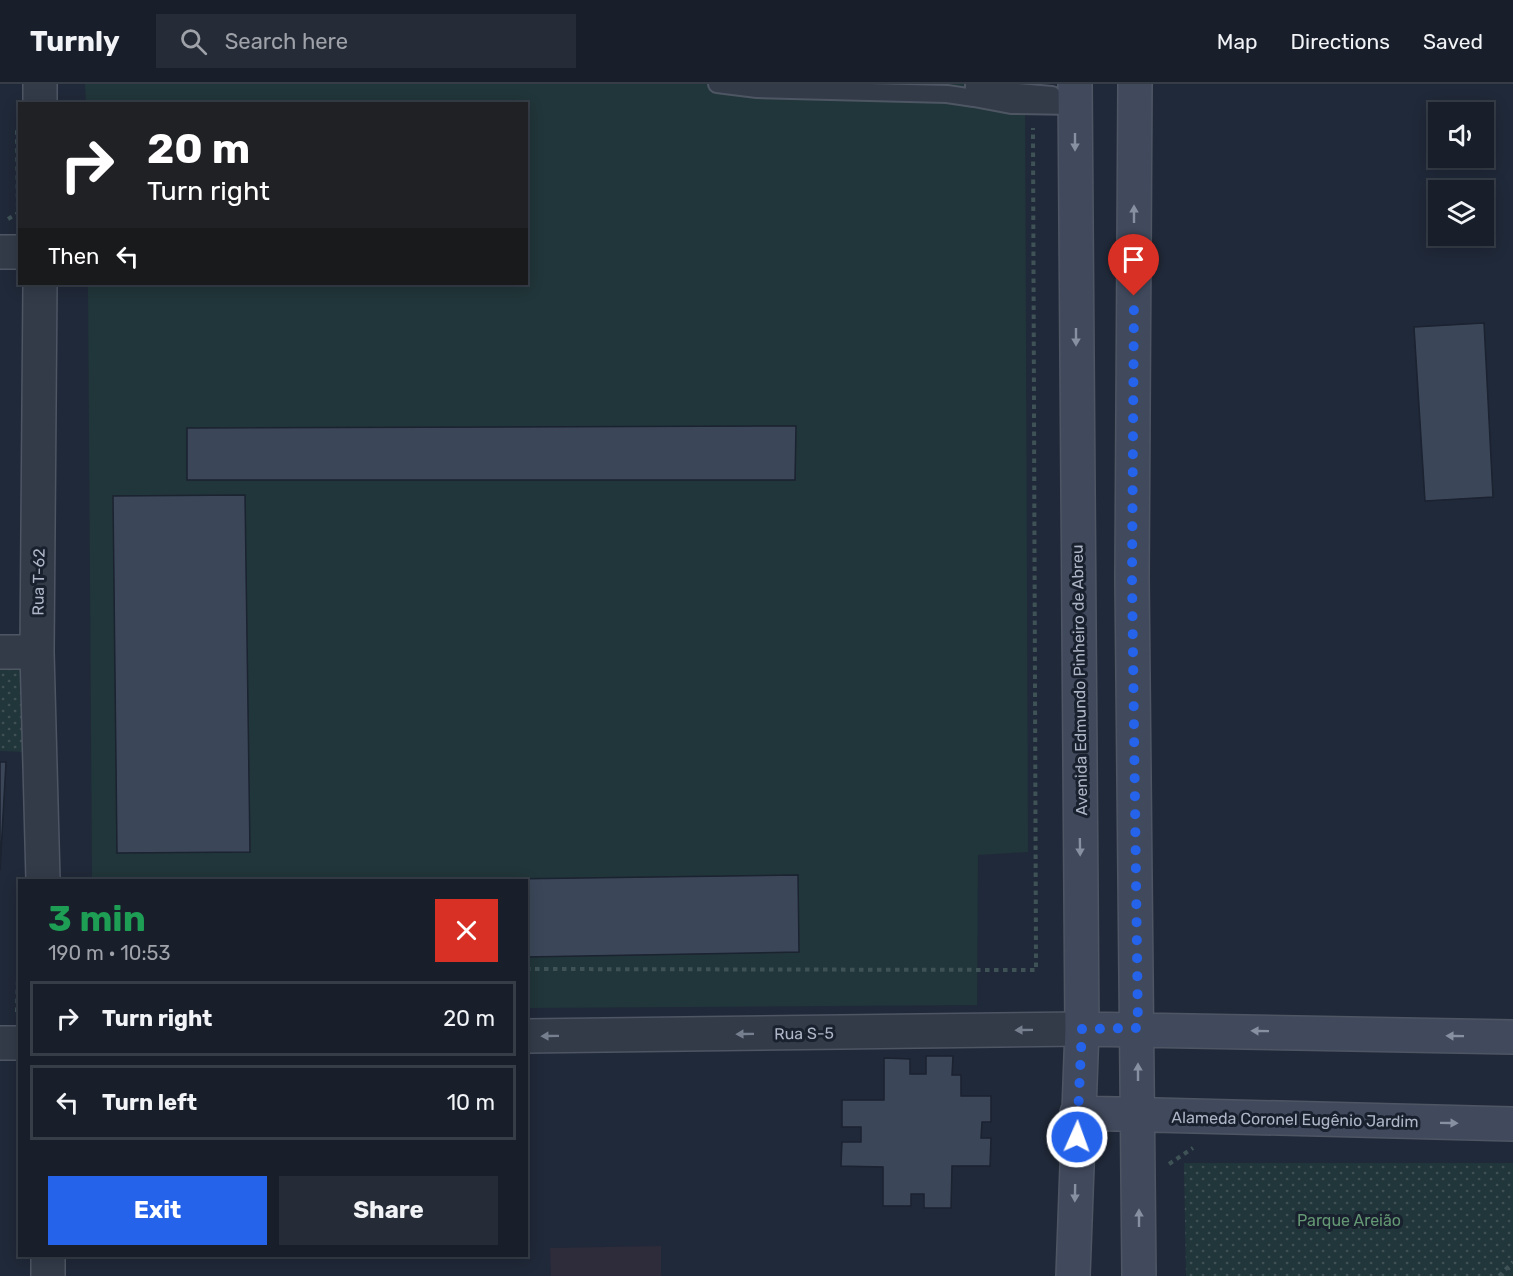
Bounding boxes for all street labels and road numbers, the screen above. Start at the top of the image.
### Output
street label: Avenida Edmundo Pinheiro de Abreu [1068,544,1091,816]
street label: Rua T-62 [28,548,49,616]
street label: Rua S-5 [774,1023,834,1044]
street label: Alameda Coronel Eugênio Jardim [1171,1108,1419,1131]

